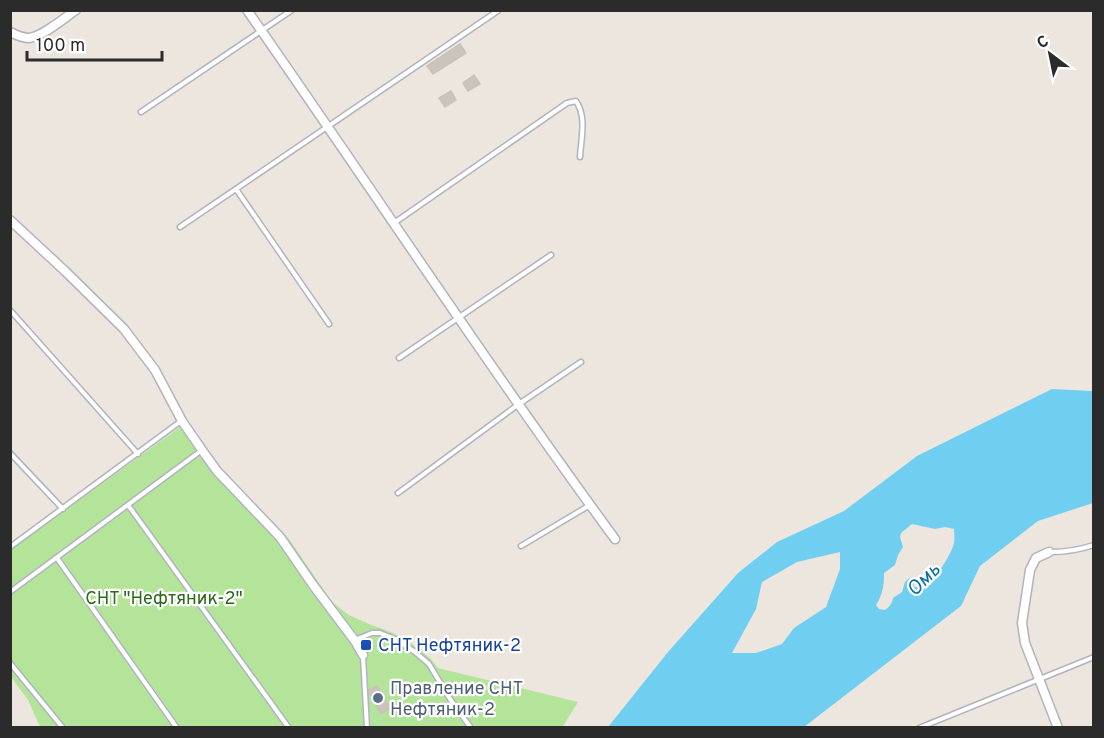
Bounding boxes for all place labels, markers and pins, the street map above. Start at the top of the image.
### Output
place label: СНТ Нефтяник-2 [378,635,521,658]
marker: СНТ Нефтяник-2 [359,638,373,652]
place label: Правление СНТ Нефтяник-2 [390,678,523,722]
marker: Правление СНТ Нефтяник-2 [371,691,385,705]

